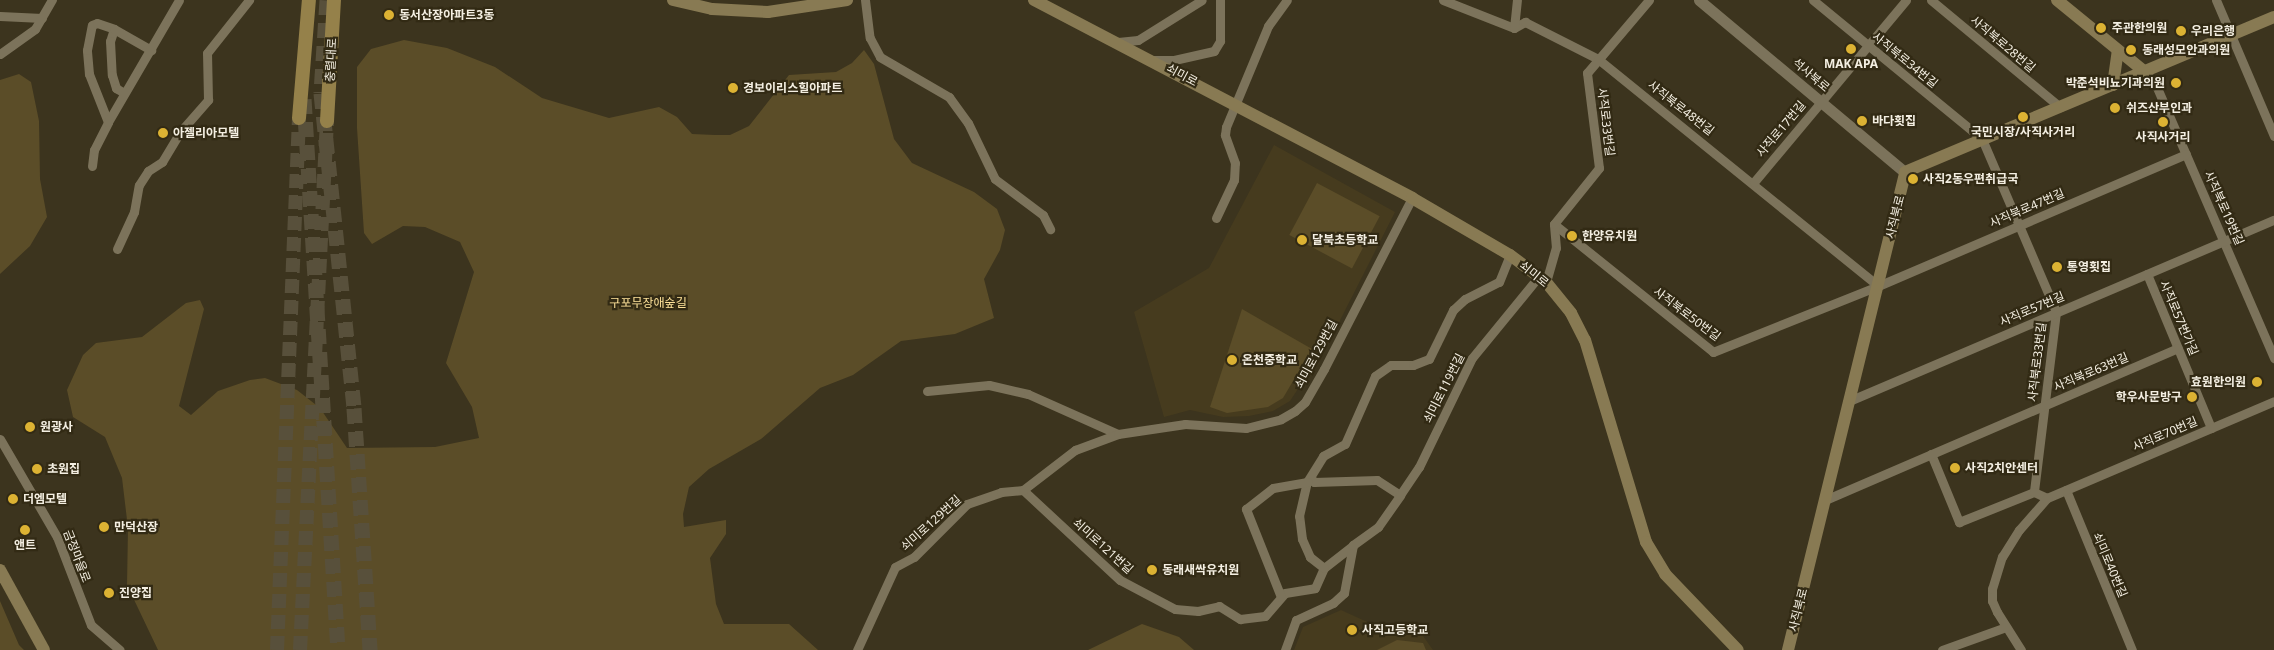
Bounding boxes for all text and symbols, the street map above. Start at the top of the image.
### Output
place label: 동서산장아파트3동 [399,8,494,22]
marker: 동서산장아파트3동 [383,9,395,21]
street label: 사직북로28번길 [1968,13,2038,75]
marker: 주관한의원 [2094,21,2108,35]
place label: 주관한의원 [2112,21,2167,35]
place label: 우리은행 [2191,24,2235,38]
marker: 우리은행 [2175,25,2187,37]
street label: 사직북로34번길 [1869,29,1941,91]
street label: 충렬대로 [323,38,339,82]
marker: MAK APA [1845,43,1857,55]
marker: 동래성모안과의원 [2124,43,2138,57]
place label: 동래성모안과의원 [2142,43,2230,57]
street label: 석사북로 [1789,55,1833,95]
place label: MAK APA [1824,57,1878,71]
street label: 쇠미로 [1164,61,1200,89]
place label: 박준석비뇨기과의원 [2066,76,2165,90]
marker: 박준석비뇨기과의원 [2169,76,2183,90]
street label: 사직북로48번길 [1645,78,1717,138]
place label: 경보이리스힐아파트 [743,81,842,95]
marker: 경보이리스힐아파트 [727,82,739,94]
street label: 사직로33번길 [1595,87,1617,157]
street label: 사직로17번길 [1753,98,1809,160]
marker: 쉬즈산부인과 [2108,101,2122,115]
place label: 쉬즈산부인과 [2126,101,2192,115]
marker: 국민시장/사직사거리 [2017,111,2029,123]
place label: 바다횟집 [1872,114,1916,128]
marker: 바다횟집 [1856,115,1868,127]
marker: 사직사거리 [2157,116,2169,128]
place label: 국민시장/사직사거리 [1971,125,2075,139]
place label: 아젤리아모텔 [173,126,239,140]
marker: 아젤리아모텔 [157,127,169,139]
place label: 사직사거리 [2135,130,2191,144]
street label: 사직북로19번길 [2201,169,2247,247]
place label: 사직2동우편취급국 [1923,172,2018,186]
marker: 사직2동우편취급국 [1907,173,1919,185]
street label: 사직북로47번길 [1987,186,2067,230]
street label: 사직북로 [1883,194,1907,240]
place label: 한양유치원 [1582,229,1637,243]
marker: 한양유치원 [1566,230,1578,242]
place label: 달북초등학교 [1312,233,1378,247]
marker: 달북초등학교 [1296,234,1308,246]
street label: 쇠미로 [1517,258,1551,290]
place label: 통영횟집 [2067,260,2111,274]
marker: 통영횟집 [2051,261,2063,273]
street label: 사직로57번가길 [2157,278,2201,358]
street label: 사직북로50번길 [1651,284,1723,344]
street label: 사직로57번길 [1997,289,2067,329]
park label: 구포무장애숲길 [609,296,687,310]
street label: 쇠미로129번길 [1292,317,1340,391]
street label: 사직북로33번길 [2025,321,2049,403]
street label: 사직북로63번길 [2051,350,2131,394]
street label: 쇠미로119번길 [1420,351,1468,425]
place label: 온천중학교 [1242,353,1297,367]
marker: 온천중학교 [1226,354,1238,366]
place label: 효원한의원 [2191,375,2246,389]
marker: 효원한의원 [2250,375,2264,389]
place label: 학우사문방구 [2116,390,2182,404]
marker: 학우사문방구 [2186,391,2198,403]
street label: 사직로70번길 [2130,414,2200,454]
place label: 원광사 [40,420,73,434]
marker: 원광사 [24,421,36,433]
place label: 사직2치안센터 [1965,461,2038,475]
place label: 초원집 [47,462,80,476]
marker: 사직2치안센터 [1949,462,1961,474]
marker: 초원집 [31,463,43,475]
place label: 더엠모텔 [23,492,67,506]
street label: 쇠미로129번길 [898,492,964,554]
marker: 더엠모텔 [7,493,19,505]
street label: 쇠미로121번길 [1070,515,1136,577]
place label: 만덕산장 [114,520,158,534]
marker: 만덕산장 [98,521,110,533]
marker: 앤트 [19,524,31,536]
street label: 금정마을로 [60,528,94,584]
street label: 쇠미로40번길 [2090,530,2130,600]
place label: 앤트 [14,538,36,552]
place label: 동래새싹유치원 [1162,563,1239,577]
marker: 동래새싹유치원 [1146,564,1158,576]
place label: 진양집 [119,586,152,600]
marker: 진양집 [103,587,115,599]
street label: 사직북로 [1786,587,1810,633]
place label: 사직고등학교 [1362,623,1428,637]
marker: 사직고등학교 [1346,624,1358,636]

